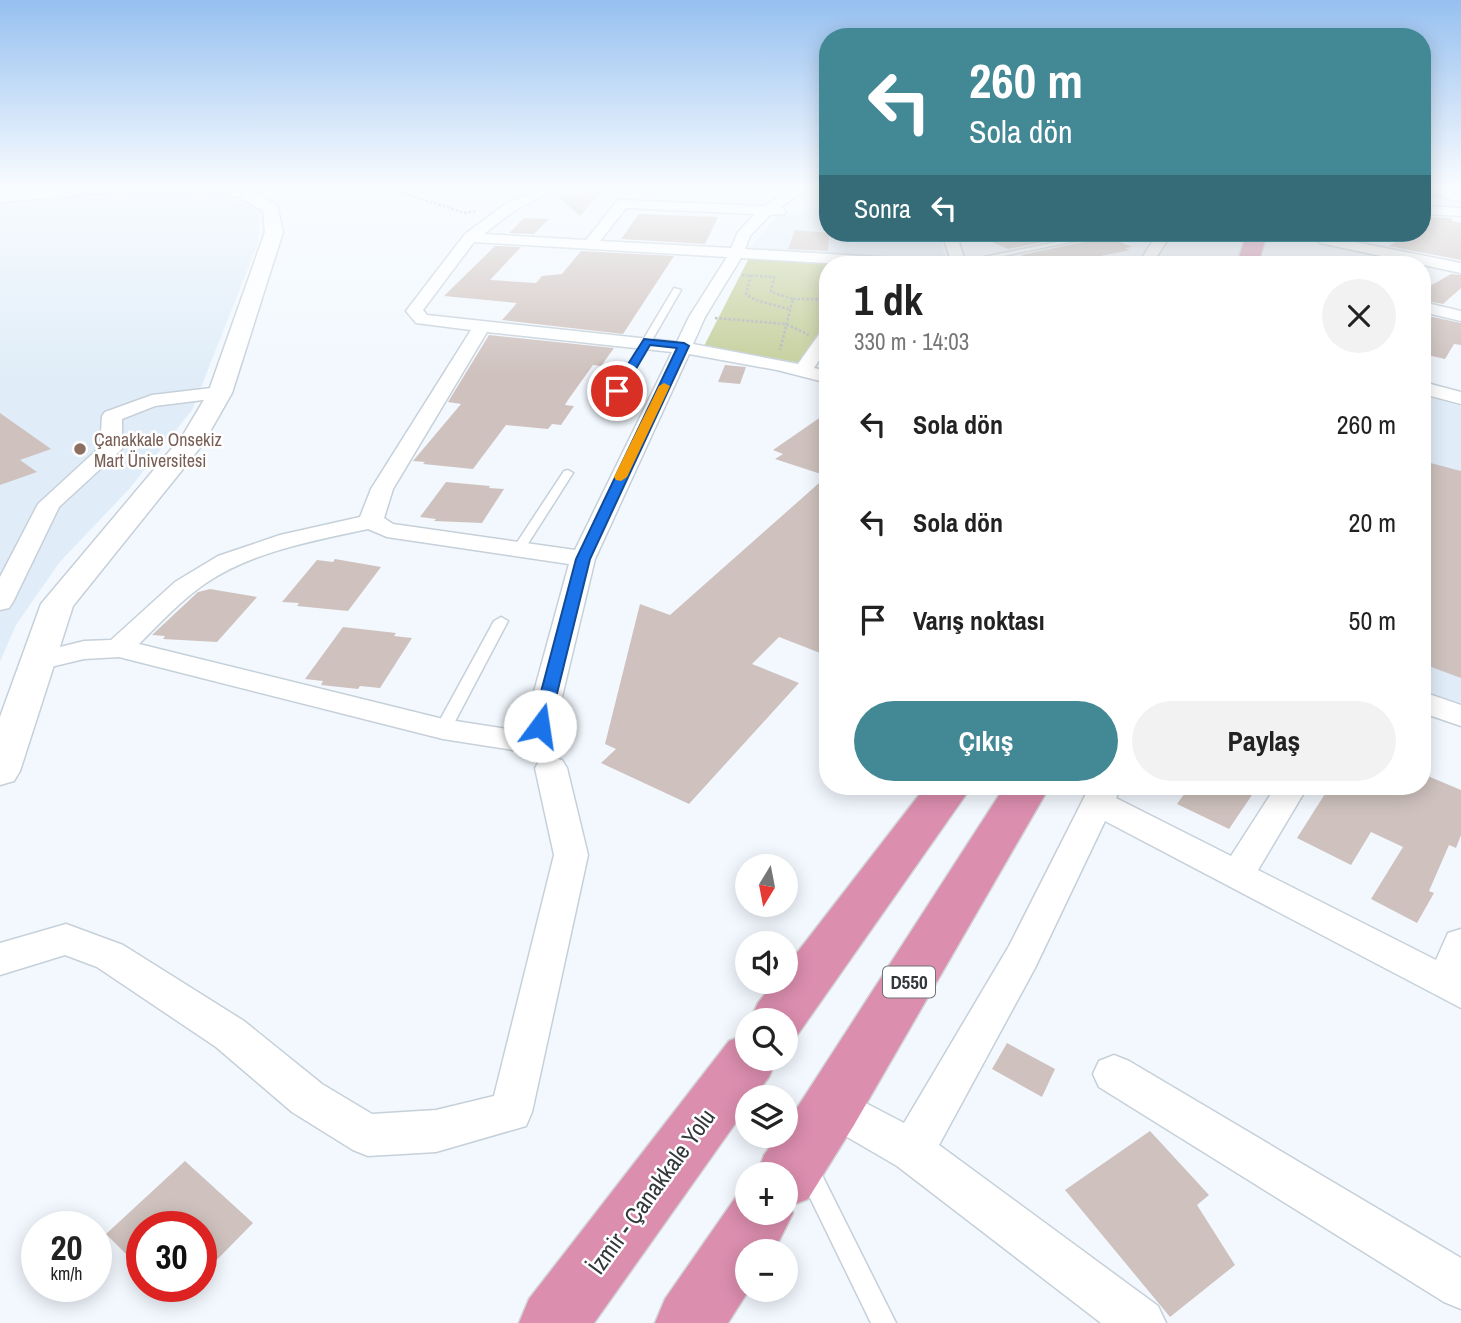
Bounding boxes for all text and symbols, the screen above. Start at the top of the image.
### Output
text: 260 m [969,47,1083,113]
icon: left [854,56,945,147]
text: Sola dön [969,110,1073,153]
icon: left [925,189,963,227]
text: Sonra [854,191,911,226]
text: 1 dk [854,272,923,328]
button: close [1322,279,1396,353]
text: 330 m · 14:03 [854,326,969,357]
pin [587,361,647,421]
icon: arrive [598,372,636,410]
icon: left [854,405,892,443]
text: Sola dön [913,407,1003,442]
text: 260 m [1337,407,1396,442]
place label: Çanakkale Onsekiz Mart Üniversitesi [94,427,222,473]
marker: Çanakkale Onsekiz Mart Üniversitesi [72,441,88,457]
icon: left [854,503,892,541]
text: Sola dön [913,505,1003,540]
text: 20 m [1349,505,1396,540]
icon: arrive [854,601,892,639]
text: Varış noktası [913,603,1045,638]
text: 50 m [1349,603,1396,638]
position arrow [503,689,577,763]
button: Çıkış [854,701,1118,781]
button: Paylaş [1132,701,1396,781]
north arrow [735,854,798,917]
map controls [735,854,798,1302]
button: sound [735,931,798,994]
road number: D550 [883,966,935,998]
button: search [735,1008,798,1071]
button: layers [735,1085,798,1148]
street label: İzmir - Çanakkale Yolu [580,1102,722,1280]
button: + [735,1162,798,1225]
speed limit sign: 30 [126,1211,217,1302]
text: 20 [51,1224,82,1271]
button: − [735,1239,798,1302]
text: km/h [51,1261,83,1286]

